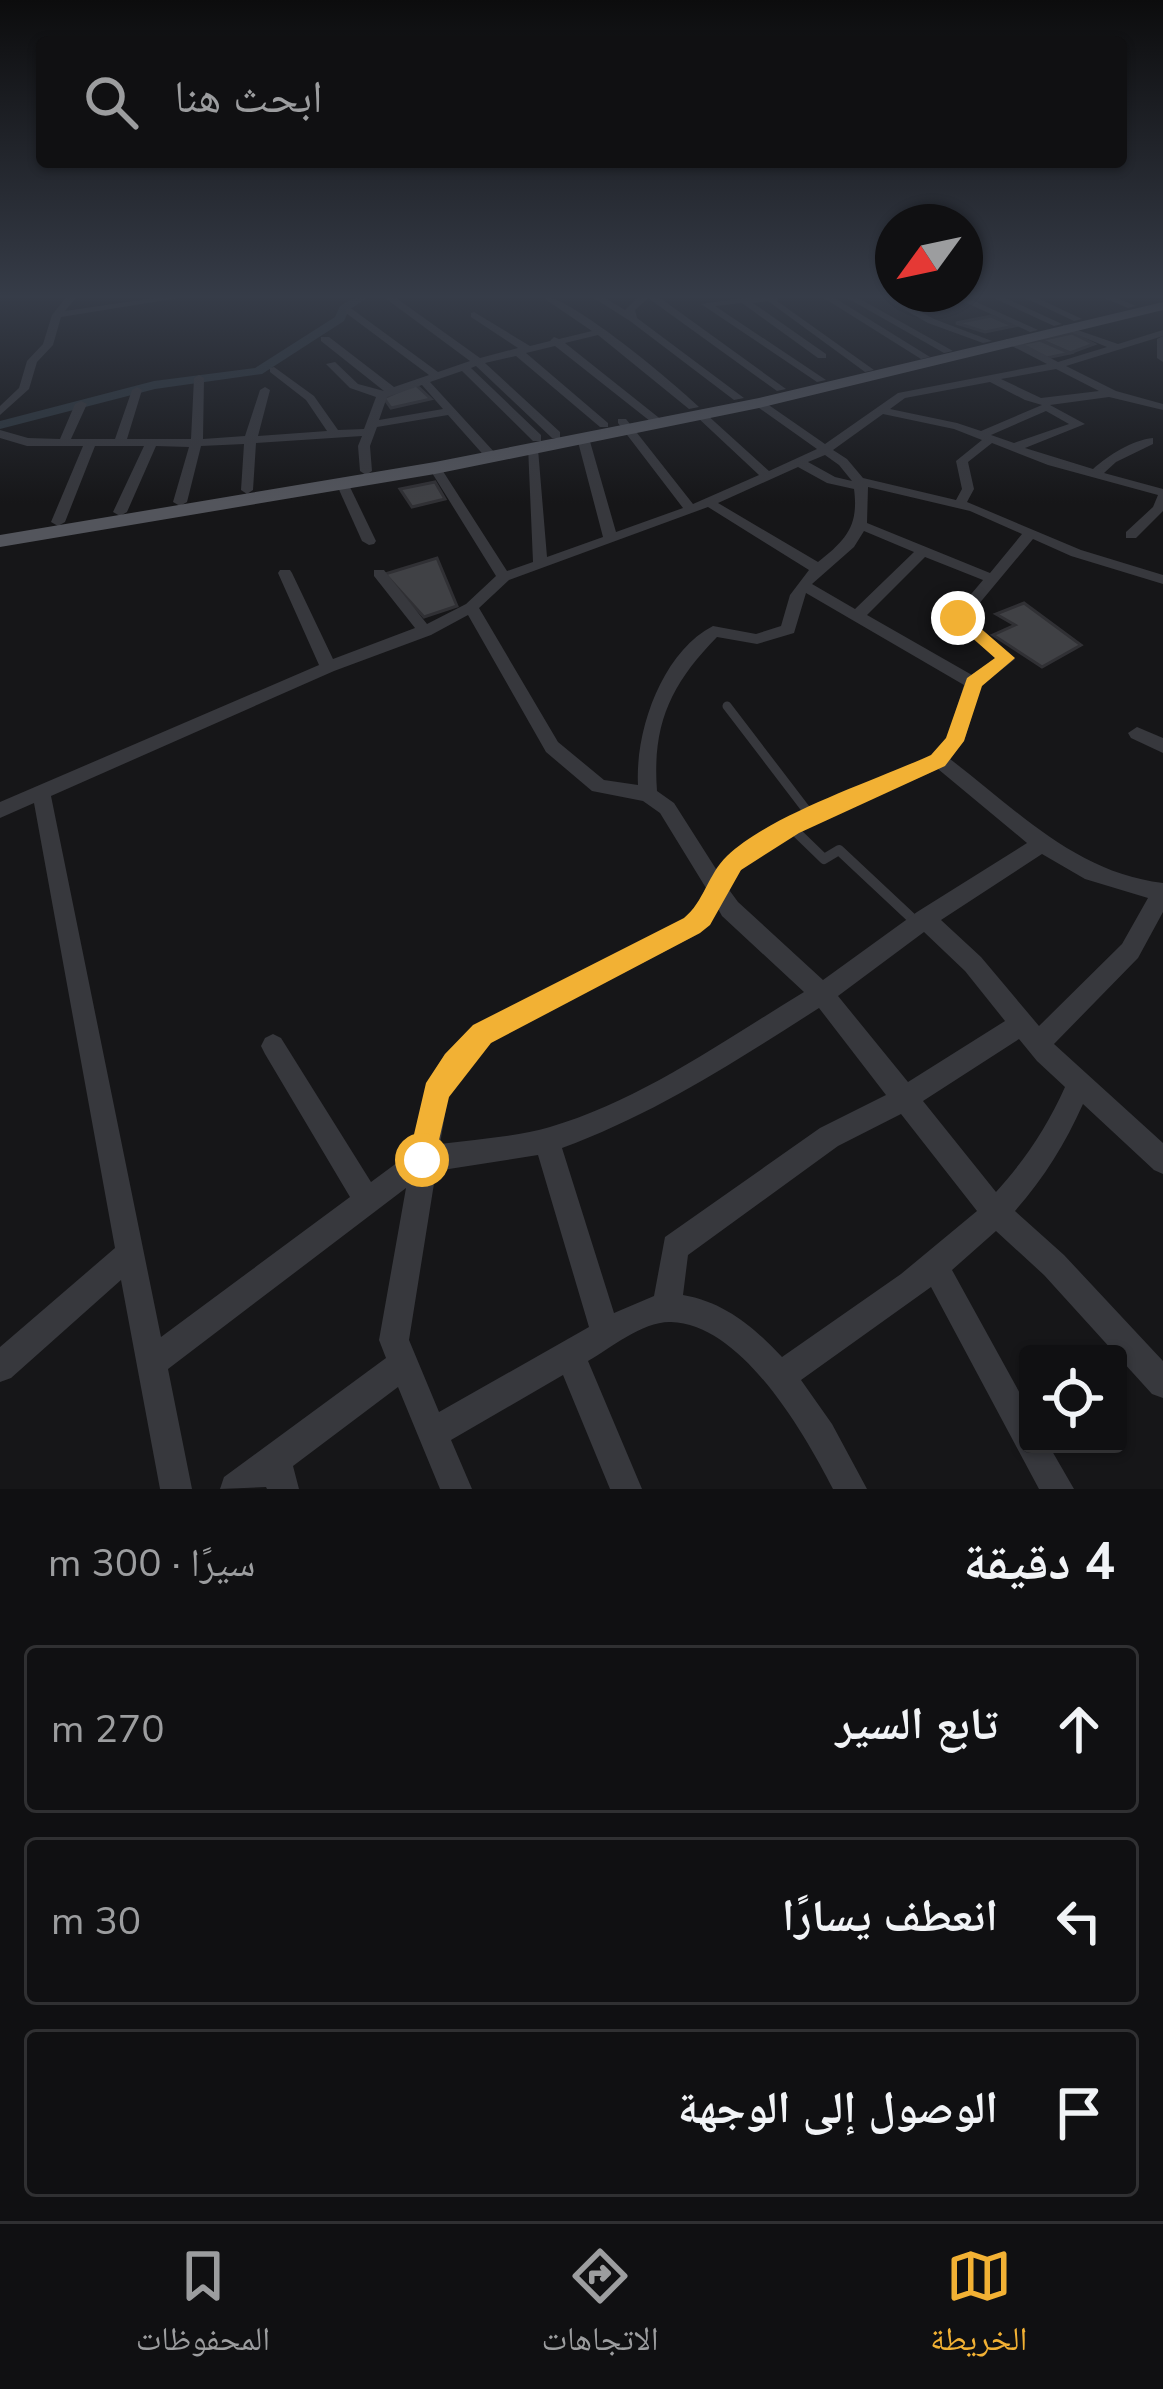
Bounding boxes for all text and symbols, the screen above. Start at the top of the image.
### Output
search box [36,36,1127,168]
text: ابحث هنا [174,67,323,128]
icon: search [78,69,144,135]
north arrow [875,204,983,312]
route end [931,591,985,645]
route start [395,1133,449,1187]
map controls [1019,1345,1127,1453]
button: locate [1019,1345,1127,1453]
text: 4 دقيقة [964,1527,1115,1597]
text: سيرًا · 300 m [48,1537,255,1590]
text: تابع السير [836,1694,998,1755]
icon: ahead [1046,1696,1112,1762]
text: 270 m [51,1703,165,1756]
text: انعطف يسارًا [782,1886,998,1947]
icon: left [1046,1888,1112,1954]
text: 30 m [51,1895,141,1948]
text: الوصول إلى الوجهة [678,2078,998,2139]
icon: arrive [1046,2080,1112,2146]
tab: المحفوظات [136,2243,270,2371]
tab: الاتجاهات [541,2243,659,2371]
tab: الخريطة [930,2243,1027,2371]

